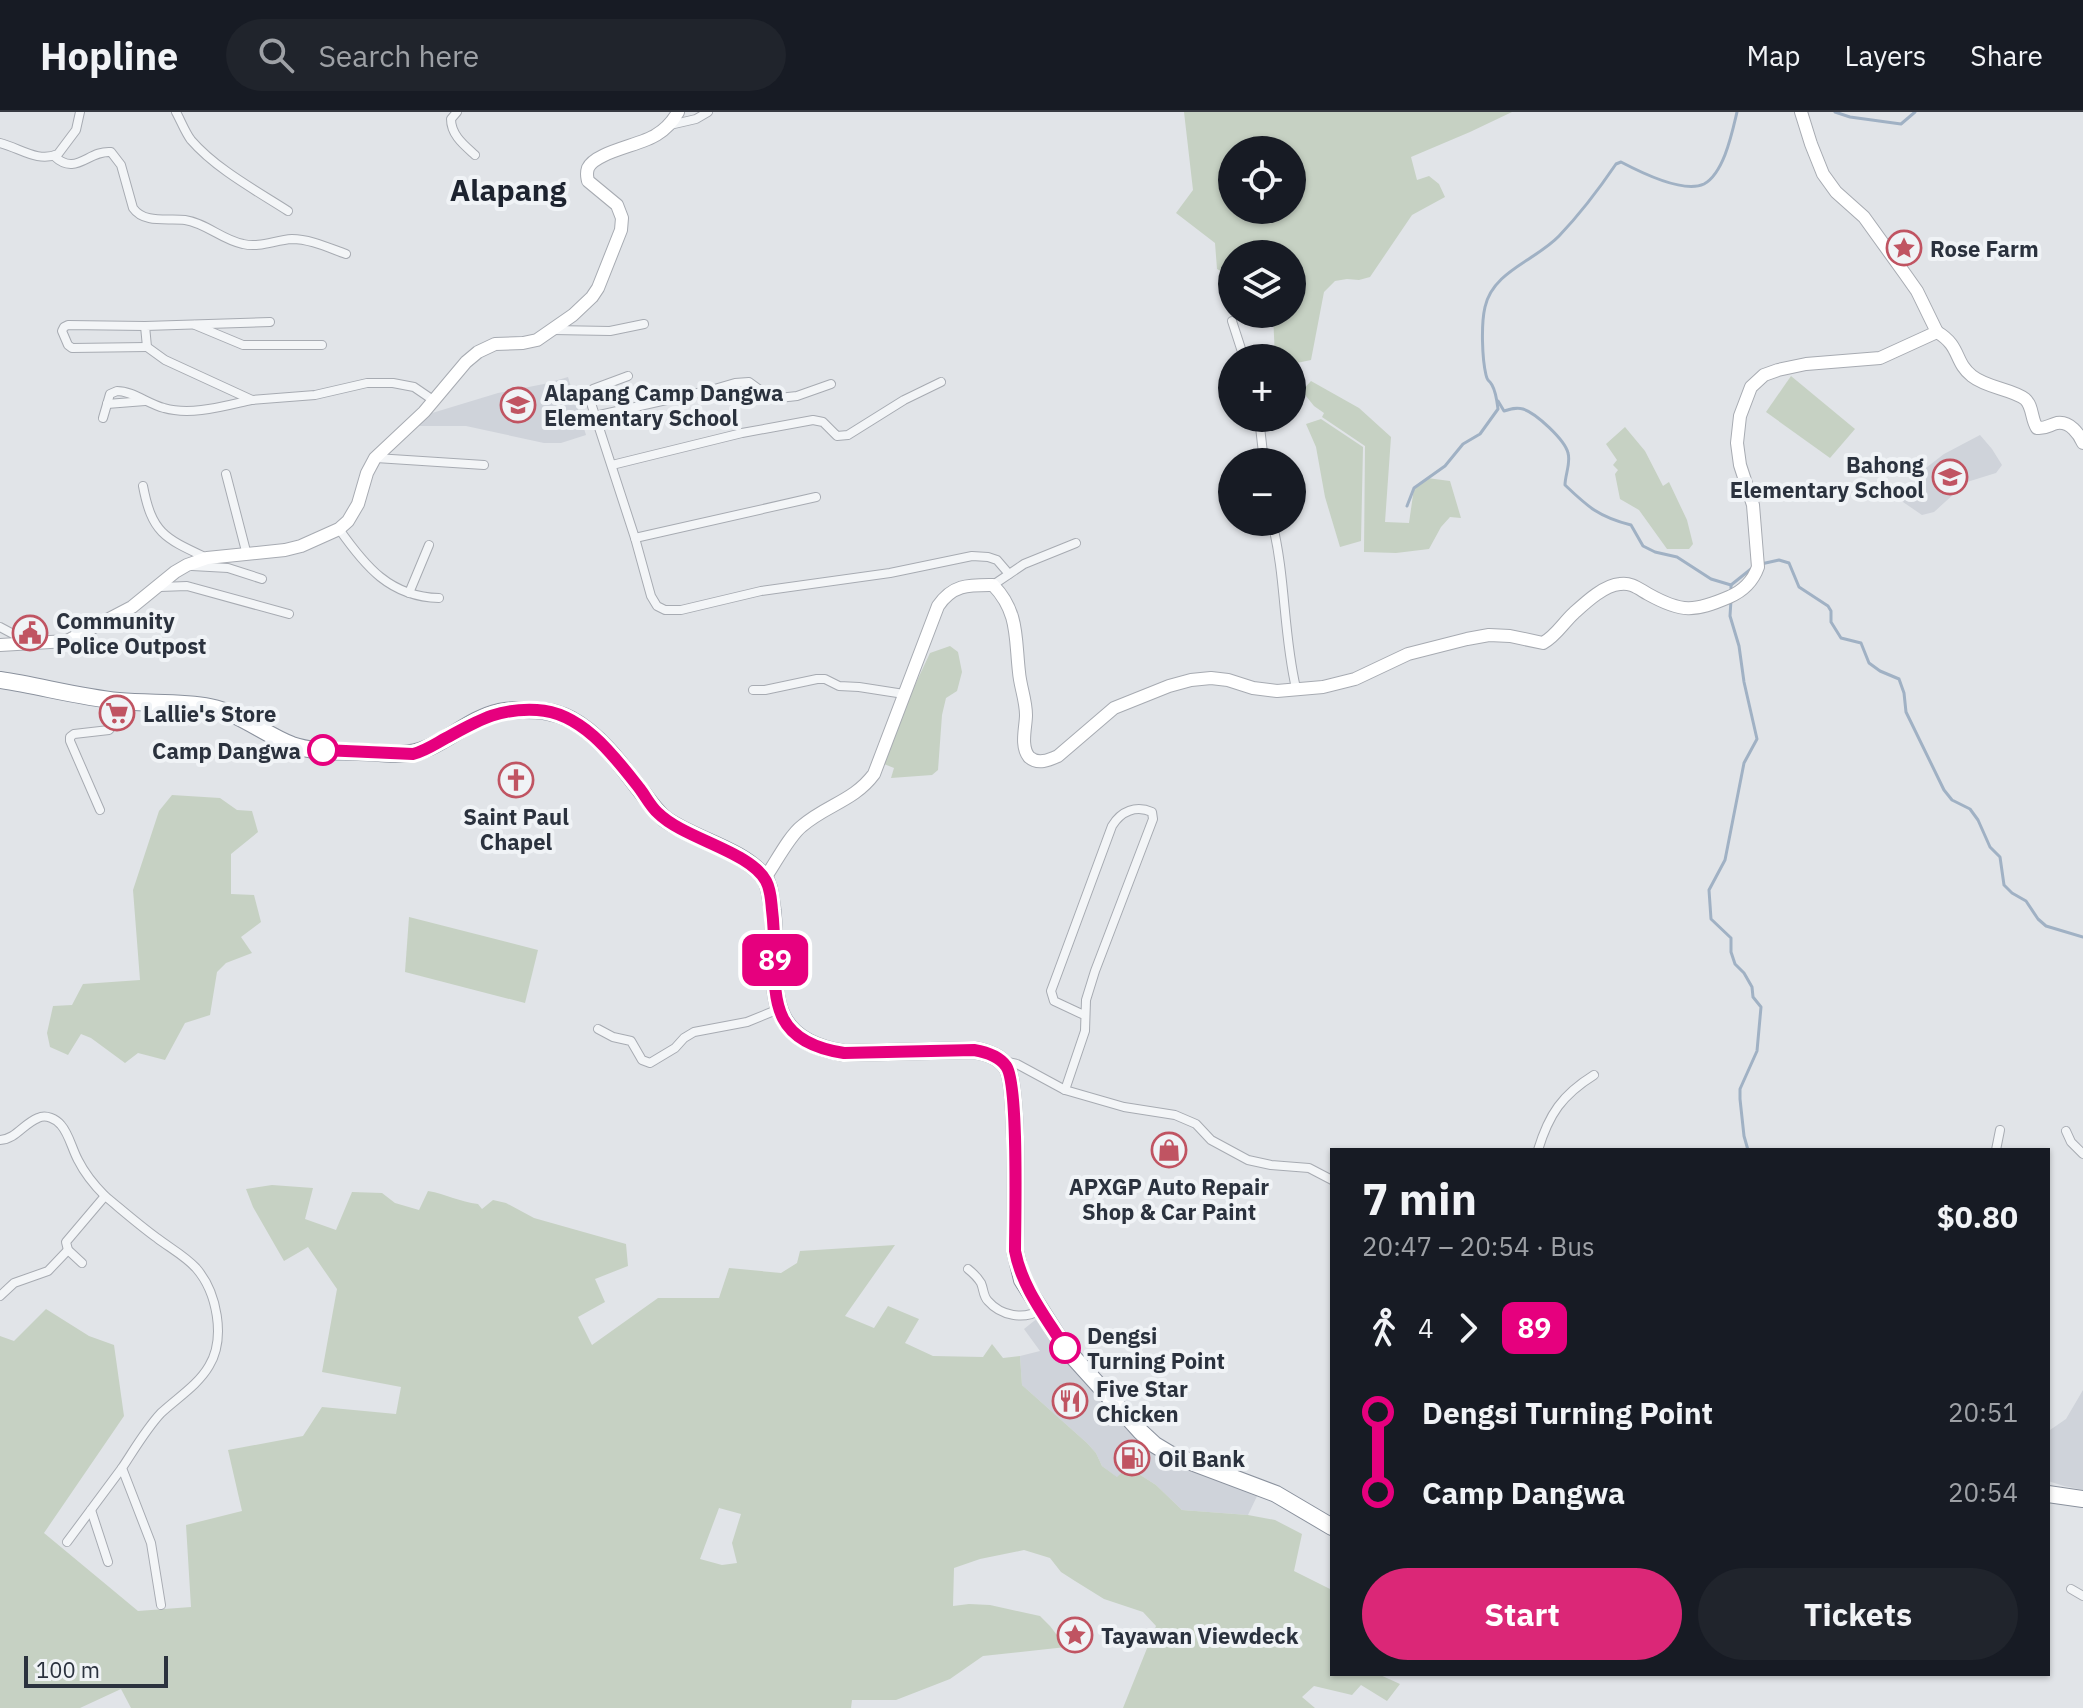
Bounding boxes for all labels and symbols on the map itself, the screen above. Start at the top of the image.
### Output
district label: Alapang [450,170,567,209]
place icon: Rose Farm [1885,229,1923,267]
place label: Rose Farm [1930,234,2039,263]
place label: Alapang Camp Dangwa Elementary School [544,378,784,432]
school or university icon: Alapang Camp Dangwa Elementary School [499,386,537,424]
place label: Bahong Elementary School [1730,450,1925,504]
school or university icon: Bahong Elementary School [1931,458,1969,496]
place label: Community Police Outpost [56,606,207,660]
public building icon: Community Police Outpost [11,614,49,652]
supermarket icon: Lallie's Store [98,694,136,732]
place label: Lallie's Store [143,699,276,728]
marker: Camp Dangwa [308,735,338,765]
place label: Camp Dangwa [152,736,301,765]
church icon: Saint Paul Chapel [497,761,535,799]
place label: Saint Paul Chapel [463,802,569,856]
line badge: 89 [739,934,811,986]
shop icon: APXGP Auto Repair Shop & Car Paint [1150,1131,1188,1169]
place label: APXGP Auto Repair Shop & Car Paint [1069,1172,1269,1226]
place label: Dengsi Turning Point [1087,1321,1225,1375]
marker: Dengsi Turning Point [1050,1333,1080,1363]
place label: Five Star Chicken [1096,1374,1188,1428]
restaurant icon: Five Star Chicken [1051,1382,1089,1420]
fuel station icon: Oil Bank [1113,1439,1151,1477]
place label: Oil Bank [1158,1444,1245,1473]
place icon: Tayawan Viewdeck [1056,1616,1094,1654]
place label: Tayawan Viewdeck [1101,1621,1299,1650]
scale bar [24,1652,168,1688]

